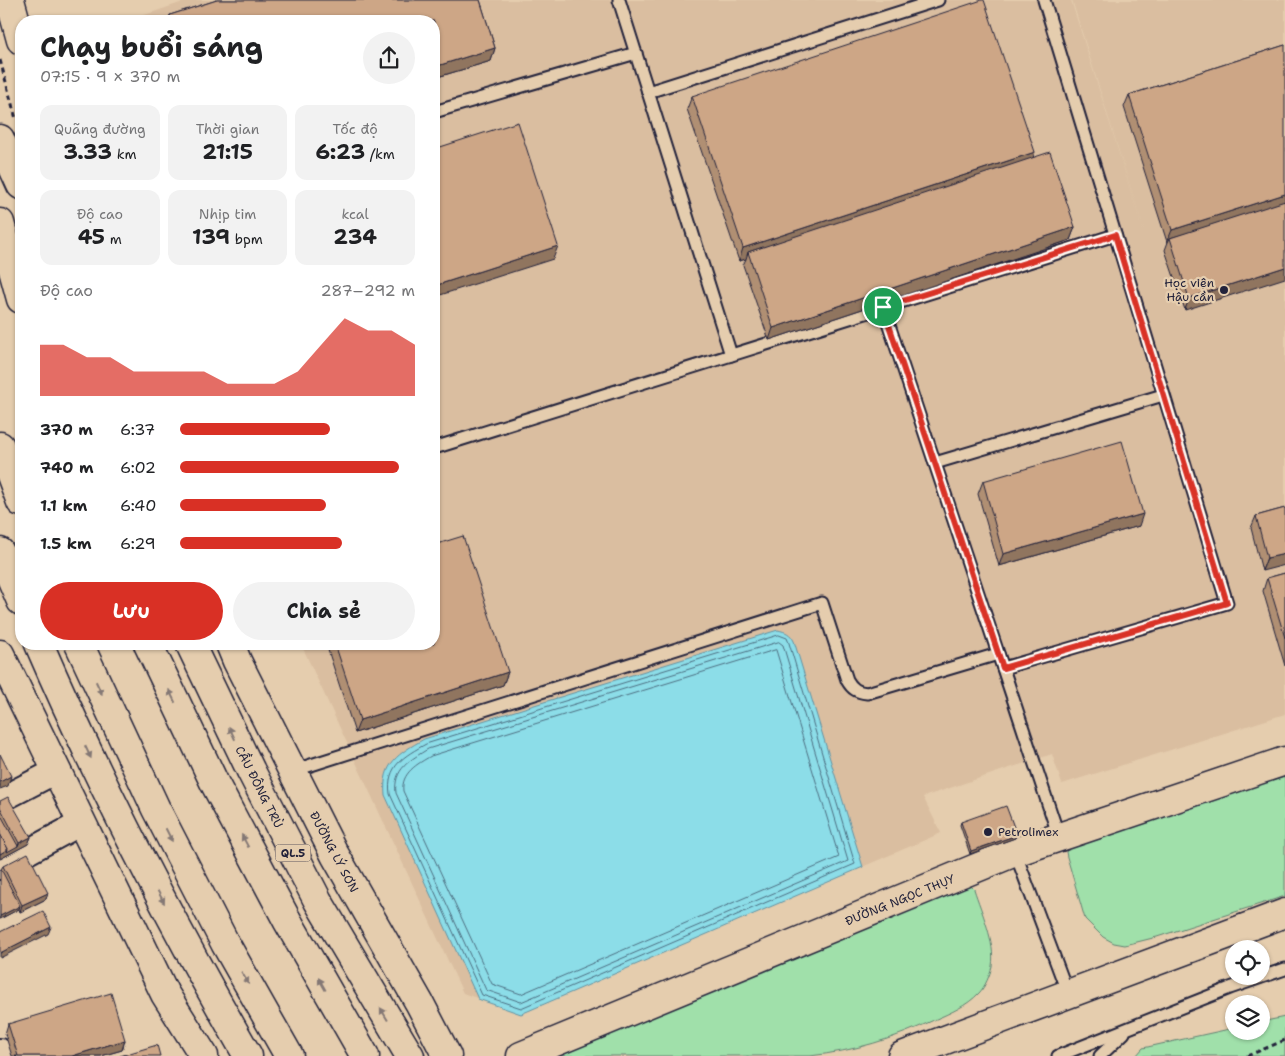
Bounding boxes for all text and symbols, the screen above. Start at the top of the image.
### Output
text: Chạy buổi sáng [40,28,263,66]
button: share [363,32,415,84]
text: 07:15 · 9 × 370 m [40,66,180,87]
text: Quãng đường [54,120,146,138]
text: Thời gian [196,120,259,138]
text: Tốc độ [333,120,378,138]
text: 3.33 [63,138,112,166]
text: 21:15 [202,138,253,166]
text: 6:23 [315,138,365,166]
text: km [112,145,136,163]
text: /km [365,145,395,163]
text: Độ cao [77,205,123,223]
text: Nhịp tim [199,205,256,223]
text: kcal [342,205,369,223]
text: 45 [78,223,105,251]
text: 139 [192,223,230,251]
text: 234 [333,223,377,251]
text: m [105,230,122,248]
text: bpm [230,230,263,248]
place label: Học viện Hậu cần [1164,275,1214,305]
text: Độ cao [40,280,93,301]
text: 287–292 m [320,280,415,301]
marker: Học viện Hậu cần [1218,284,1230,296]
pin [862,286,904,328]
icon: arrive [869,293,897,321]
text: 370 m [40,419,93,440]
text: 6:37 [120,419,155,440]
text: 740 m [40,457,93,478]
text: 6:02 [120,457,156,478]
text: 1.1 km [40,495,87,516]
text: 6:40 [120,495,156,516]
text: 1.5 km [40,533,92,554]
text: 6:29 [120,533,156,554]
button: Lưu [40,582,223,640]
button: Chia sẻ [233,582,415,640]
one-way arrow [95,681,103,695]
one-way arrow [168,689,176,703]
one-way arrow [228,726,236,740]
street label: CẦU ĐÔNG TRÙ [231,743,287,831]
one-way arrow [85,745,93,759]
street label: ĐƯỜNG LÝ SƠN [306,809,362,895]
place label: Petrolimex [998,824,1059,840]
marker: Petrolimex [982,826,994,838]
one-way arrow [165,828,173,842]
one-way arrow [241,834,249,848]
road number: QL.5 [276,844,310,861]
street label: ĐƯỜNG NGỌC THỤY [843,870,958,929]
one-way arrow [157,890,165,905]
map controls [1225,940,1270,1040]
button: locate [1225,940,1270,985]
one-way arrow [241,971,249,986]
one-way arrow [318,977,327,990]
button: layers [1225,995,1270,1040]
one-way arrow [380,1008,389,1021]

